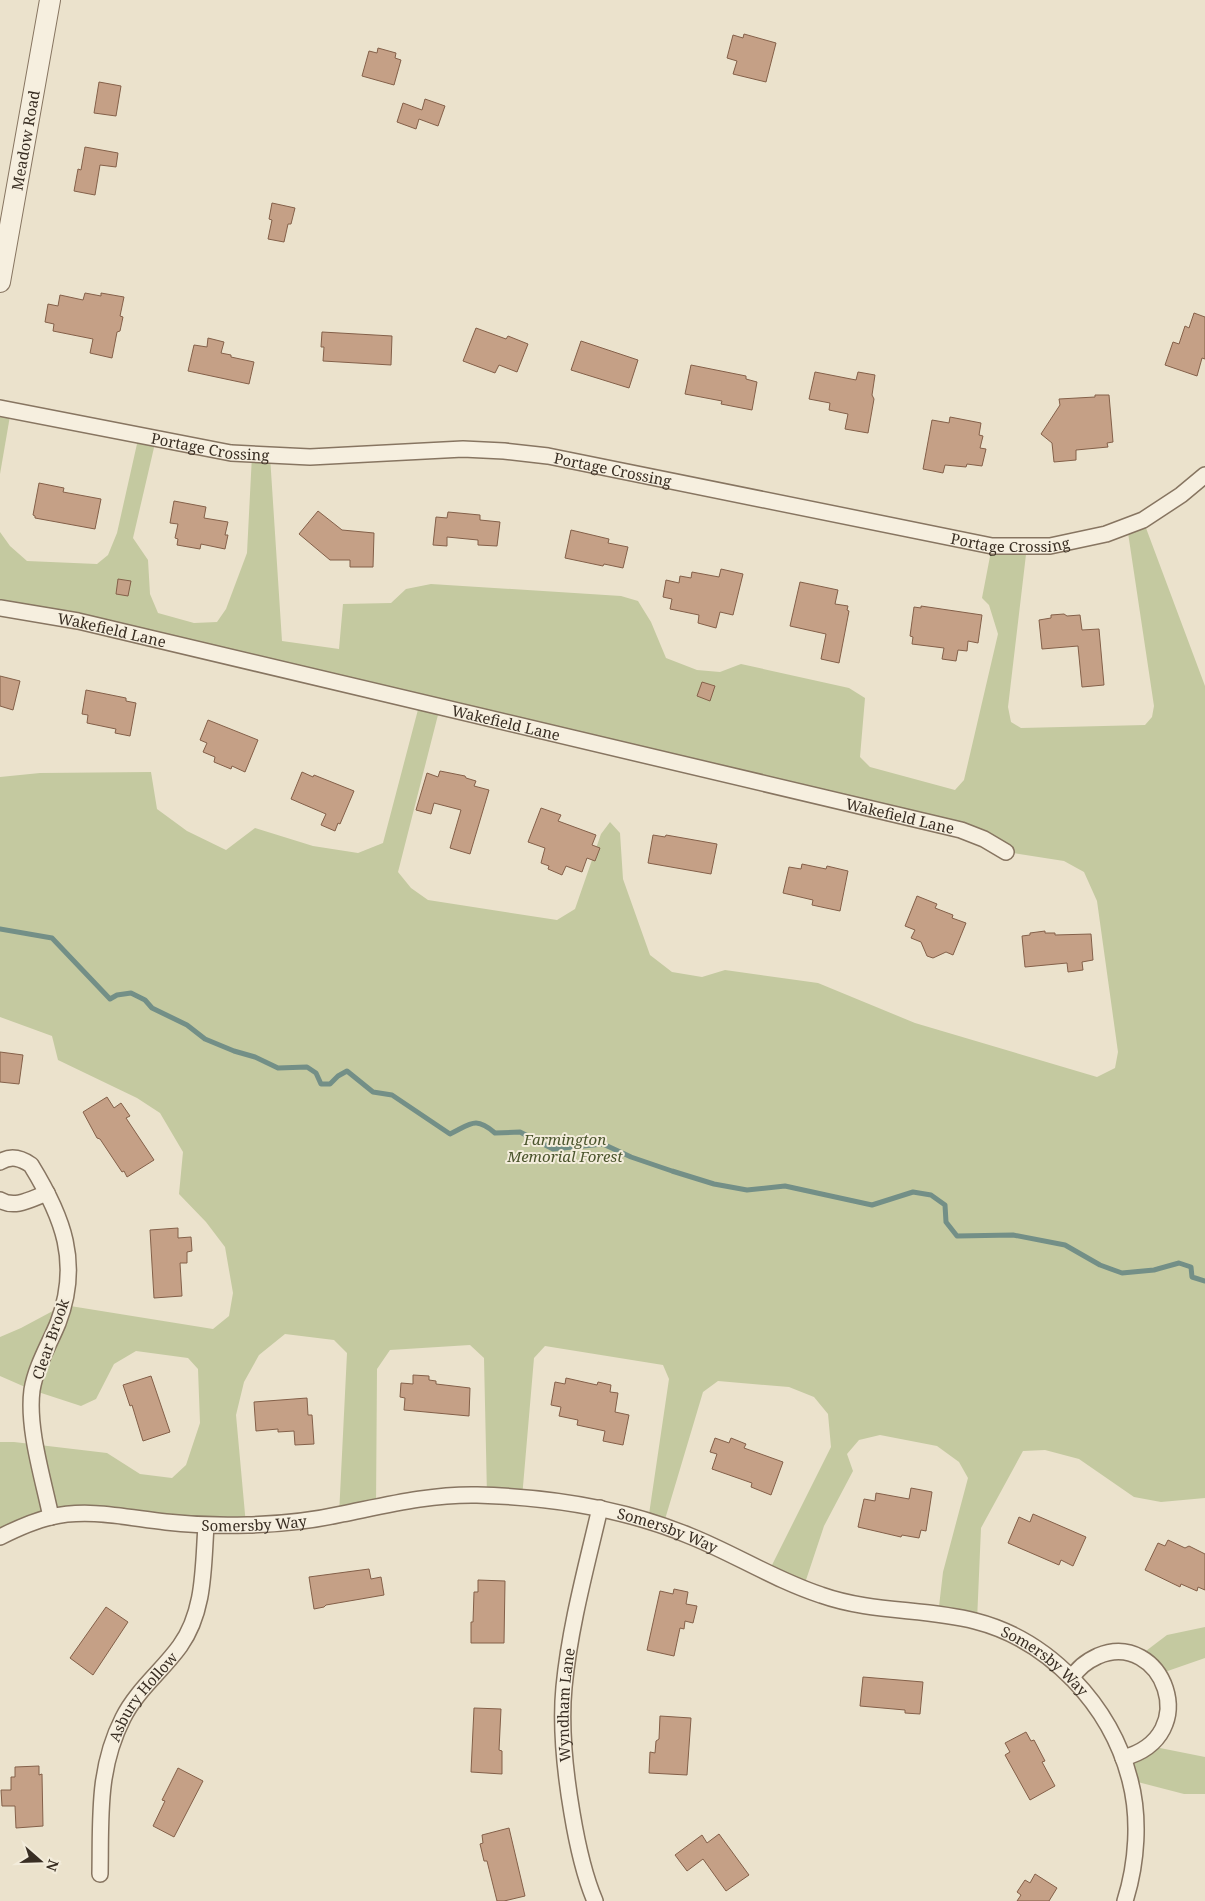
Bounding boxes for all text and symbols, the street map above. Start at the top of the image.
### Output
street label: Meadow Road [6,89,44,192]
street label: Portage Crossing [149,428,270,465]
street label: Portage Crossing [552,447,673,491]
street label: Portage Crossing [949,528,1071,556]
street label: Wakefield Lane [56,608,168,652]
street label: Wakefield Lane [450,700,562,745]
street label: Wakefield Lane [844,793,956,838]
park label: Farmington Memorial Forest [506,1129,623,1166]
street label: Clear Brook [27,1296,73,1382]
street label: Somersby Way [615,1503,722,1557]
street label: Somersby Way [201,1510,309,1535]
street label: Somersby Way [998,1621,1093,1700]
street label: Wyndham Lane [553,1646,579,1763]
street label: Asbury Hollow [104,1647,182,1744]
north arrow [15,1836,65,1886]
text: N [42,1857,64,1874]

